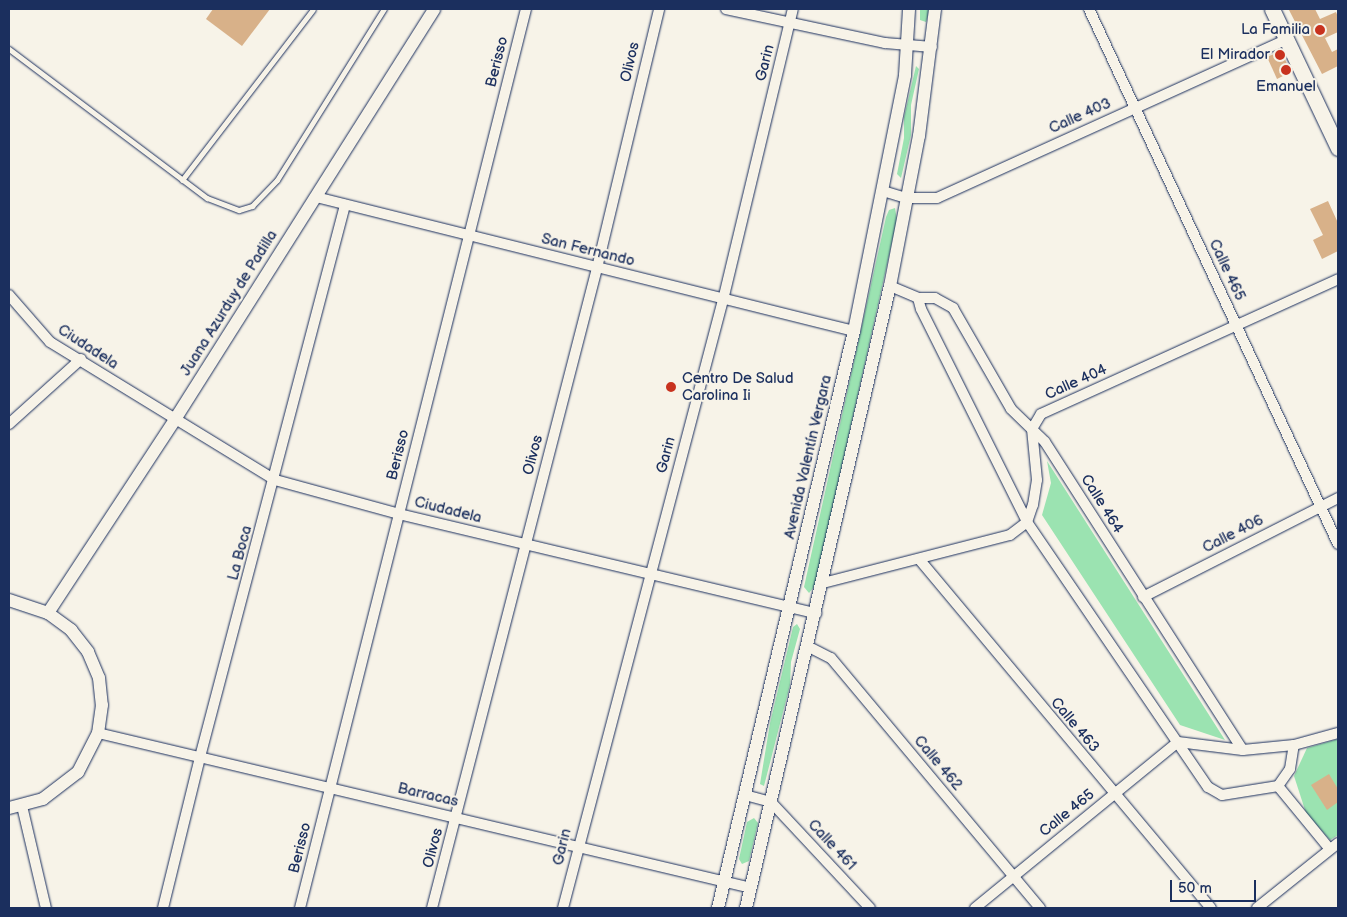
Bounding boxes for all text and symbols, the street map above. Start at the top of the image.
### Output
place label: La Familia [1241,21,1310,39]
marker: La Familia [1314,24,1326,36]
street label: Berisso [482,35,512,89]
street label: Olivos [617,40,643,84]
street label: Garin [752,43,778,83]
place label: El Mirador [1200,46,1270,64]
marker: El Mirador [1274,49,1286,61]
marker: Emanuel [1280,64,1292,76]
place label: Emanuel [1256,78,1316,96]
street label: Calle 403 [1046,94,1114,138]
street label: Juana Azurduy de Padilla [177,226,281,380]
street label: San Fernando [540,230,636,270]
street label: Calle 465 [1205,236,1249,304]
street label: Ciudadela [54,321,122,373]
street label: Calle 404 [1042,360,1110,404]
place label: Centro De Salud Carolina Ii [682,369,794,404]
street label: Avenida Valentín Vergara [780,373,836,541]
marker: Centro De Salud Carolina Ii [664,380,678,394]
street label: Berisso [383,428,413,482]
street label: Olivos [519,433,547,477]
street label: Garin [653,435,679,475]
street label: Calle 464 [1077,471,1127,537]
street label: Ciudadela [412,493,484,527]
street label: Calle 406 [1200,511,1266,557]
street label: La Boca [224,524,256,582]
street label: Calle 463 [1047,694,1103,756]
street label: Calle 462 [910,732,966,794]
street label: Barracas [396,779,460,811]
street label: Calle 465 [1036,785,1098,841]
street label: Calle 461 [804,816,860,874]
street label: Berisso [285,821,315,875]
street label: Olivos [419,826,447,870]
street label: Garin [549,827,575,867]
scale bar [1172,870,1258,902]
text: 50 m [1178,879,1212,898]

